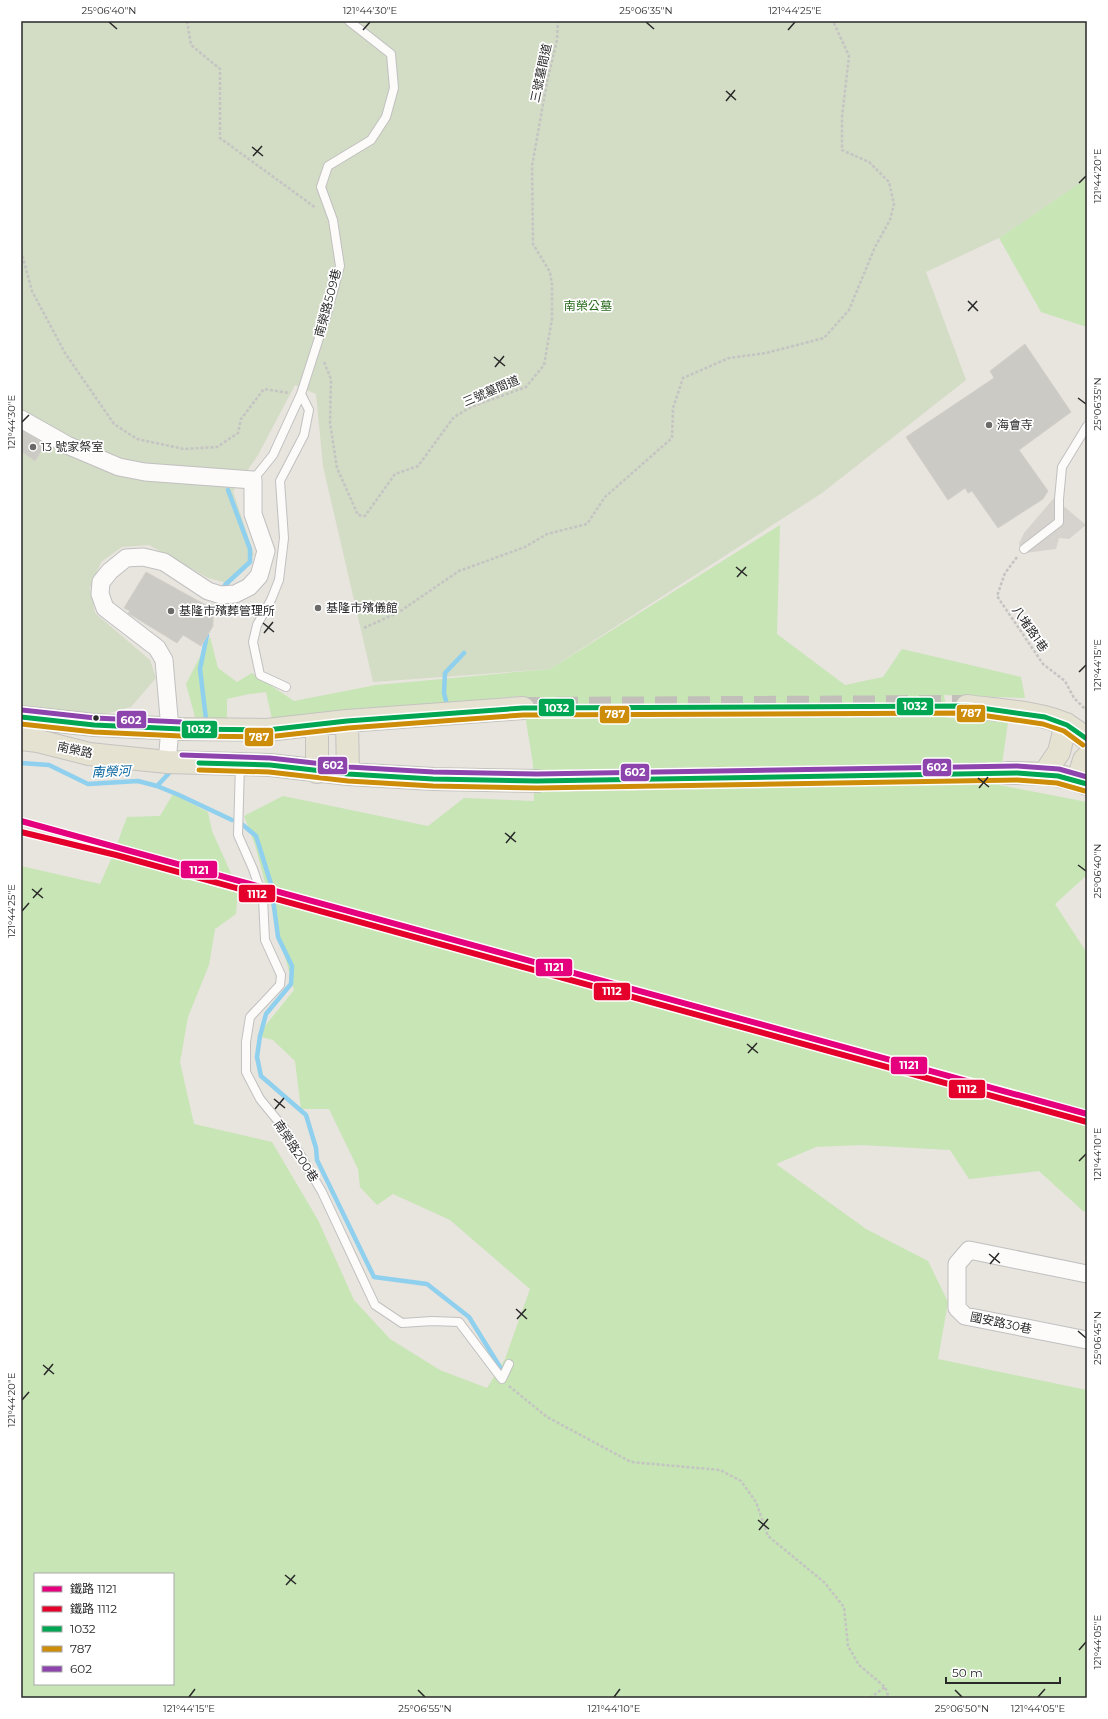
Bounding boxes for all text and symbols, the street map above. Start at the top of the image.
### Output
text: 25°06'40"N [82,4,136,17]
text: 121°44'30"E [343,4,398,17]
text: 25°06'35"N [619,4,673,17]
text: 121°44'25"E [768,4,822,17]
street label: 三號墓間道 [527,42,554,104]
text: 121°44'20"E [1091,148,1104,203]
street label: 南榮路509巷 [311,267,344,339]
park label: 南榮公墓 [564,298,612,313]
street label: 三號墓間道 [460,372,521,409]
text: 25°06'35"N [1091,377,1104,431]
text: 121°44'30"E [5,394,18,449]
place label: 海會寺 [997,417,1033,432]
marker: 海會寺 [984,420,994,430]
place label: 13 號家祭室 [41,439,103,454]
marker: 13 號家祭室 [28,442,38,452]
place label: 基隆市殯儀館 [326,600,398,615]
place label: 基隆市殯葬管理所 [179,603,275,618]
marker: 基隆市殯儀館 [313,603,323,613]
street label: 八堵路1巷 [1009,603,1052,654]
marker: 基隆市殯葬管理所 [166,606,176,616]
text: 121°44'15"E [1091,639,1104,691]
line badge: 1032 [896,697,934,716]
line badge: 1032 [538,698,575,717]
text: 1032 [903,699,928,713]
text: 1032 [545,701,570,715]
line badge: 787 [956,704,986,723]
line badge: 787 [599,705,630,724]
text: 787 [961,706,982,720]
text: 787 [605,707,626,721]
line badge: 602 [116,710,147,729]
unlabelled marker [91,713,101,723]
text: 602 [121,713,142,727]
line badge: 1032 [181,720,218,739]
text: 1032 [187,722,212,736]
line badge: 787 [244,727,274,747]
text: 787 [249,730,270,744]
street label: 南榮路 [56,738,94,761]
line badge: 602 [317,756,348,775]
text: 602 [323,758,344,772]
line badge: 602 [922,758,952,777]
text: 602 [927,760,948,774]
water label: 南榮河 [91,762,134,780]
line badge: 602 [620,763,650,782]
text: 602 [625,765,646,779]
text: 25°06'40"N [1091,844,1104,898]
line badge: 1121 [180,860,218,879]
text: 1121 [189,863,209,877]
text: 121°44'25"E [5,884,18,938]
line badge: 1112 [238,884,276,903]
text: 1112 [247,887,267,901]
line badge: 1121 [535,958,573,977]
text: 1121 [544,960,564,974]
line badge: 1112 [593,982,631,1001]
text: 1112 [602,984,622,998]
line badge: 1121 [890,1056,928,1075]
text: 1121 [899,1058,919,1072]
line badge: 1112 [948,1079,986,1099]
text: 1112 [957,1082,977,1096]
street label: 南榮路200巷 [271,1117,322,1184]
text: 121°44'10"E [1091,1127,1104,1180]
street label: 國安路30巷 [969,1309,1033,1336]
text: 25°06'45"N [1091,1311,1104,1365]
text: 121°44'20"E [5,1372,18,1427]
legend [34,1573,174,1685]
text: 鐵路 1121 [70,1581,117,1596]
text: 鐵路 1112 [70,1601,117,1616]
text: 121°44'05"E [1091,1614,1104,1669]
text: 1032 [70,1621,96,1636]
text: 787 [70,1641,92,1656]
scale bar [946,1659,1060,1685]
text: 602 [70,1661,92,1676]
text: 50 m [952,1665,983,1680]
text: 121°44'15"E [163,1702,215,1715]
text: 25°06'55"N [398,1702,452,1715]
text: 121°44'10"E [588,1702,641,1715]
text: 25°06'50"N [935,1702,989,1715]
text: 121°44'05"E [1011,1702,1066,1715]

